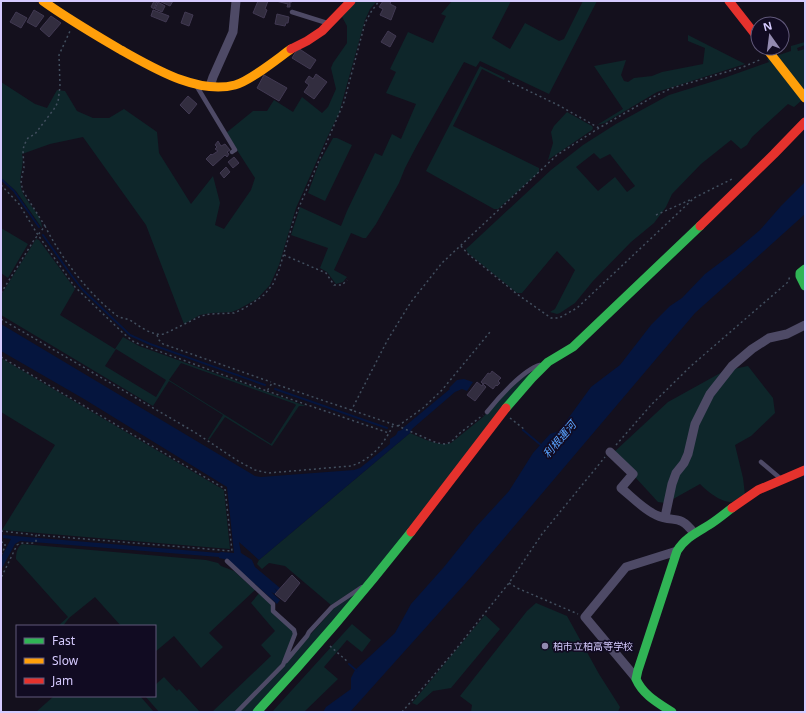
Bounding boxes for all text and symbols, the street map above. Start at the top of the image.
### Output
north arrow [750,16,790,56]
text: N [761,17,774,34]
water label: 利根運河 [539,416,580,461]
legend [16,625,156,697]
text: Fast [52,632,76,649]
place label: 柏市立柏高等学校 [553,639,633,653]
marker: 柏市立柏高等学校 [540,641,550,651]
text: Slow [52,652,79,669]
text: Jam [51,672,73,689]

